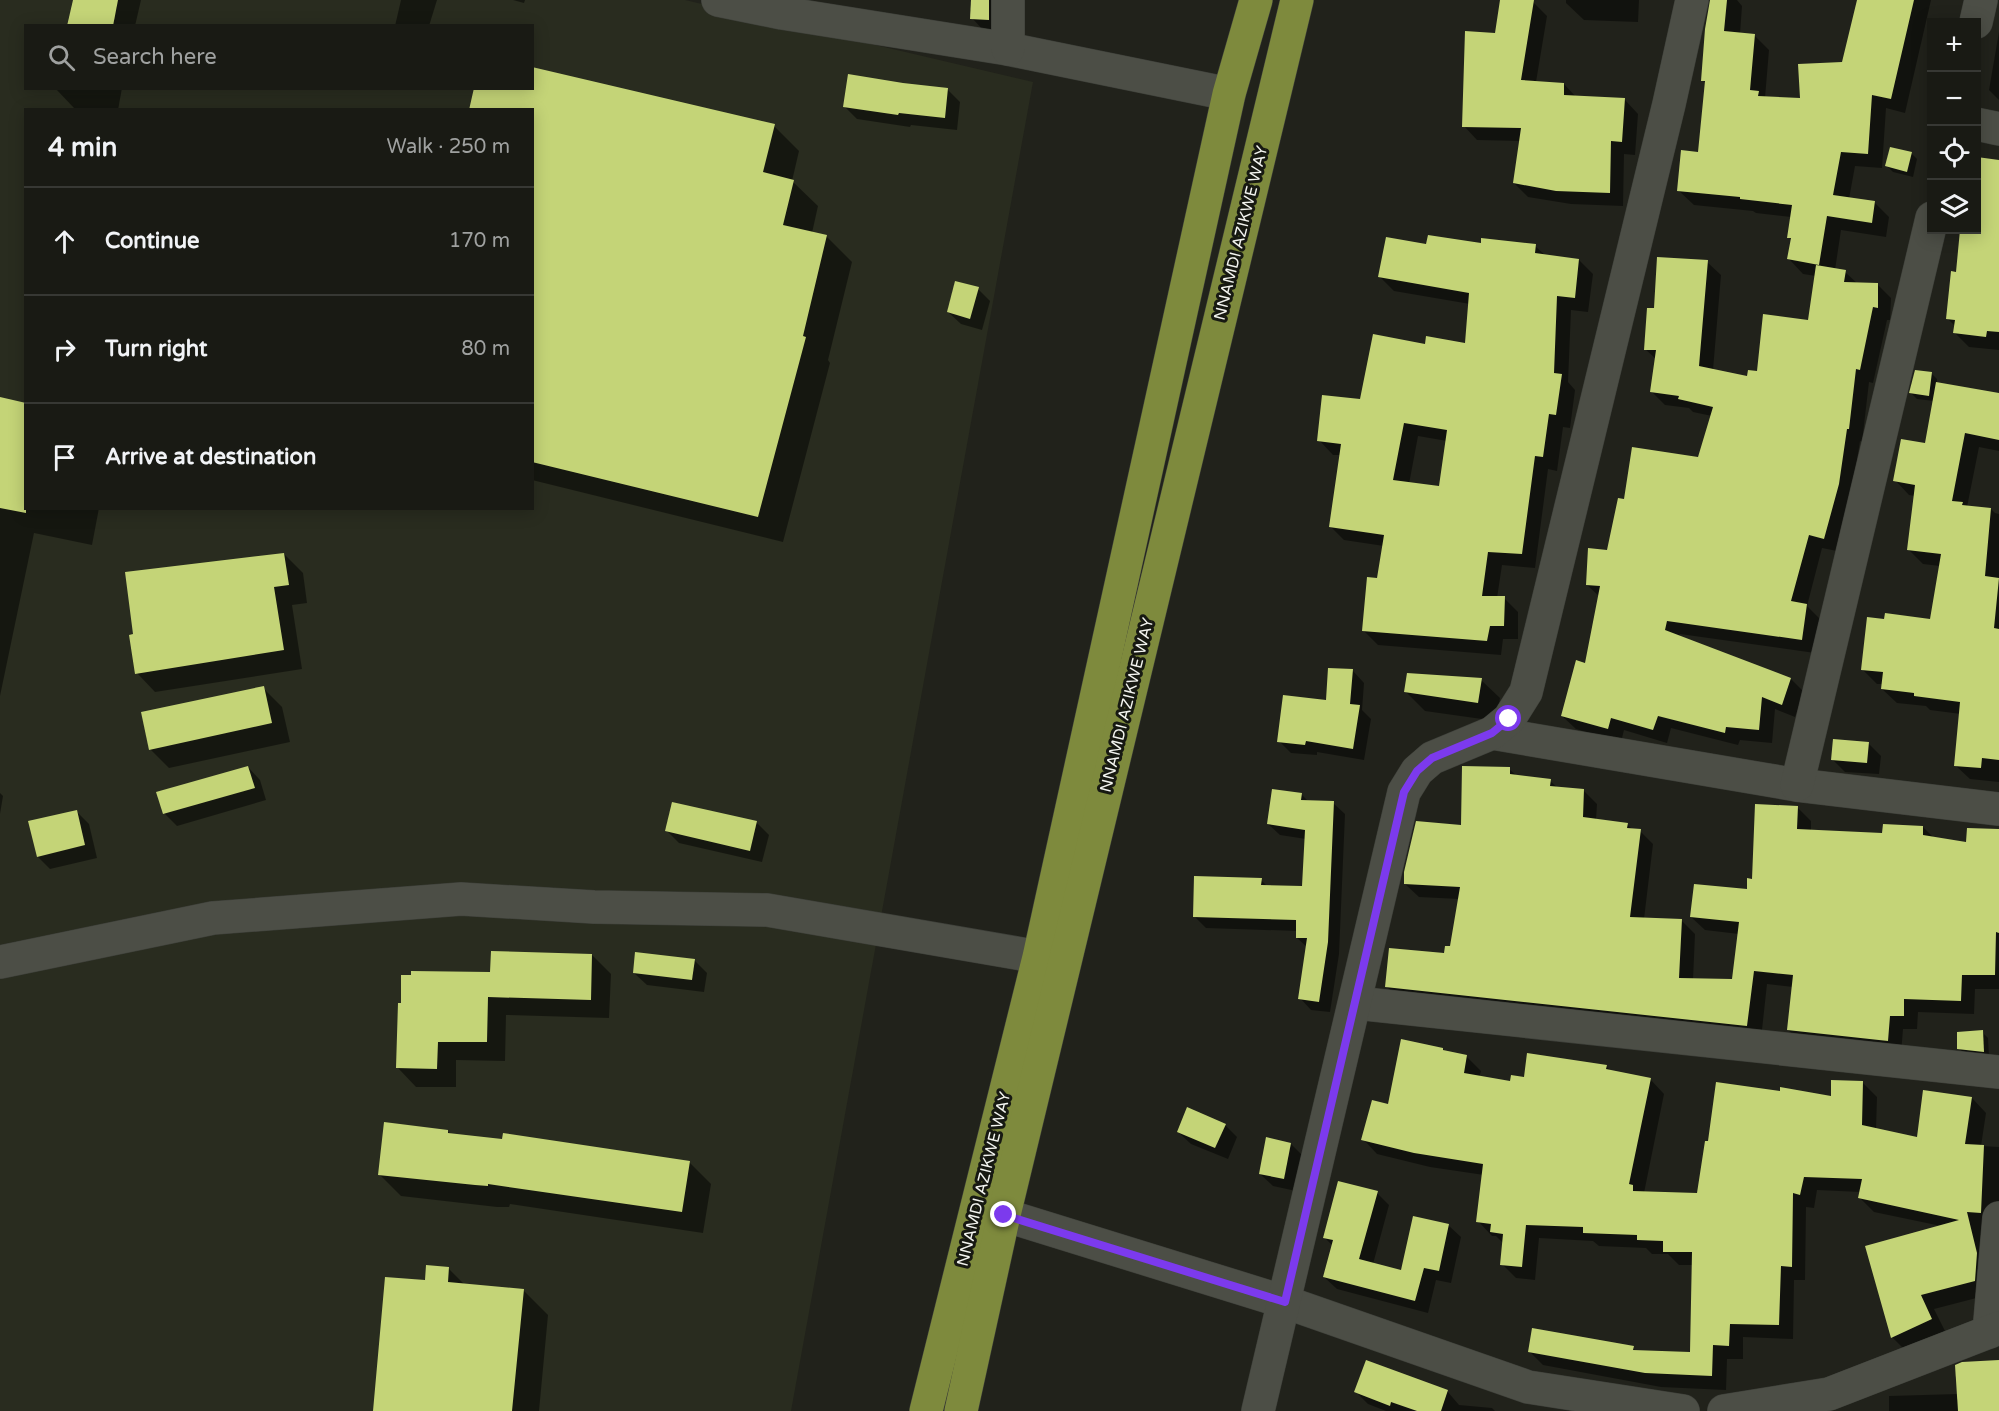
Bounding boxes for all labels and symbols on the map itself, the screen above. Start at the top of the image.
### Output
street label: NNAMDI AZIKWE WAY [1210,144,1272,322]
street label: NNAMDI AZIKWE WAY [1096,616,1158,794]
route start [1495,705,1521,731]
street label: NNAMDI AZIKWE WAY [953,1090,1015,1268]
route end [990,1201,1016,1227]

